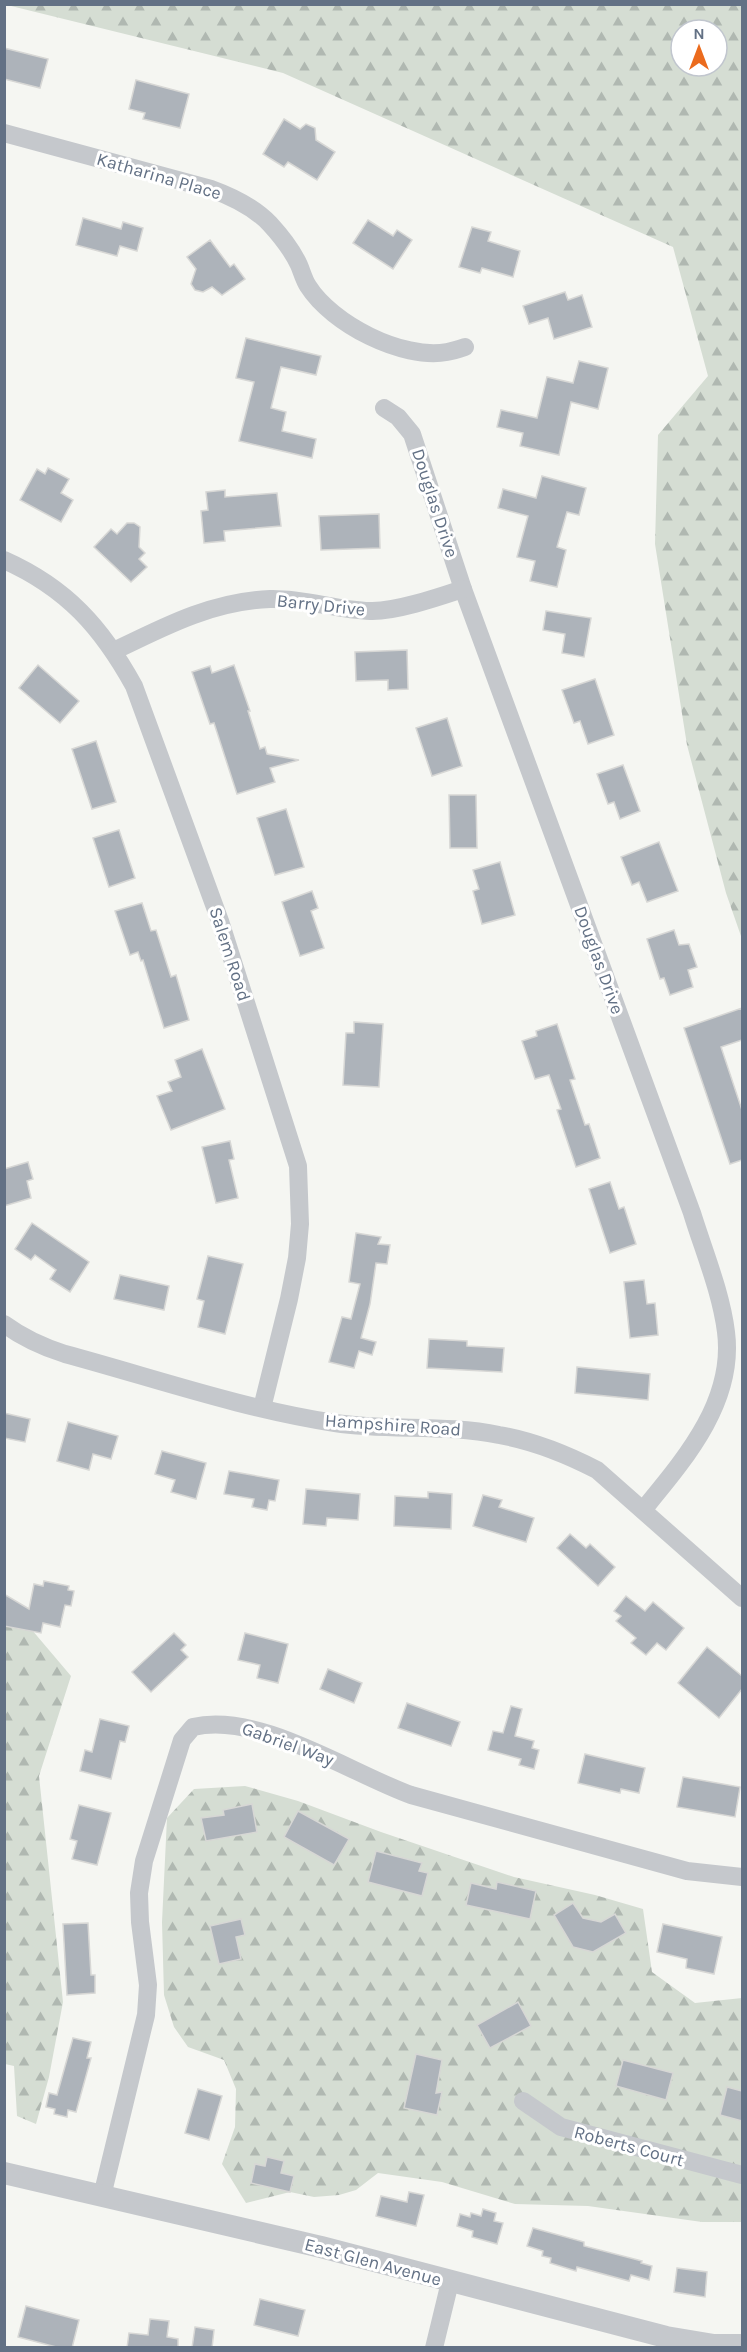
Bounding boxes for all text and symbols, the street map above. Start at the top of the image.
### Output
north arrow [669,18,729,78]
text: N [693,24,705,43]
street label: Katharina Place [94,148,224,204]
street label: Douglas Drive [407,446,463,560]
street label: Barry Drive [276,589,366,621]
street label: Douglas Drive [569,903,629,1017]
street label: Salem Road [204,904,256,1004]
street label: Hampshire Road [324,1409,462,1441]
street label: Gabriel Way [239,1717,338,1771]
street label: Roberts Court [572,2121,687,2171]
street label: East Glen Avenue [302,2233,444,2291]

